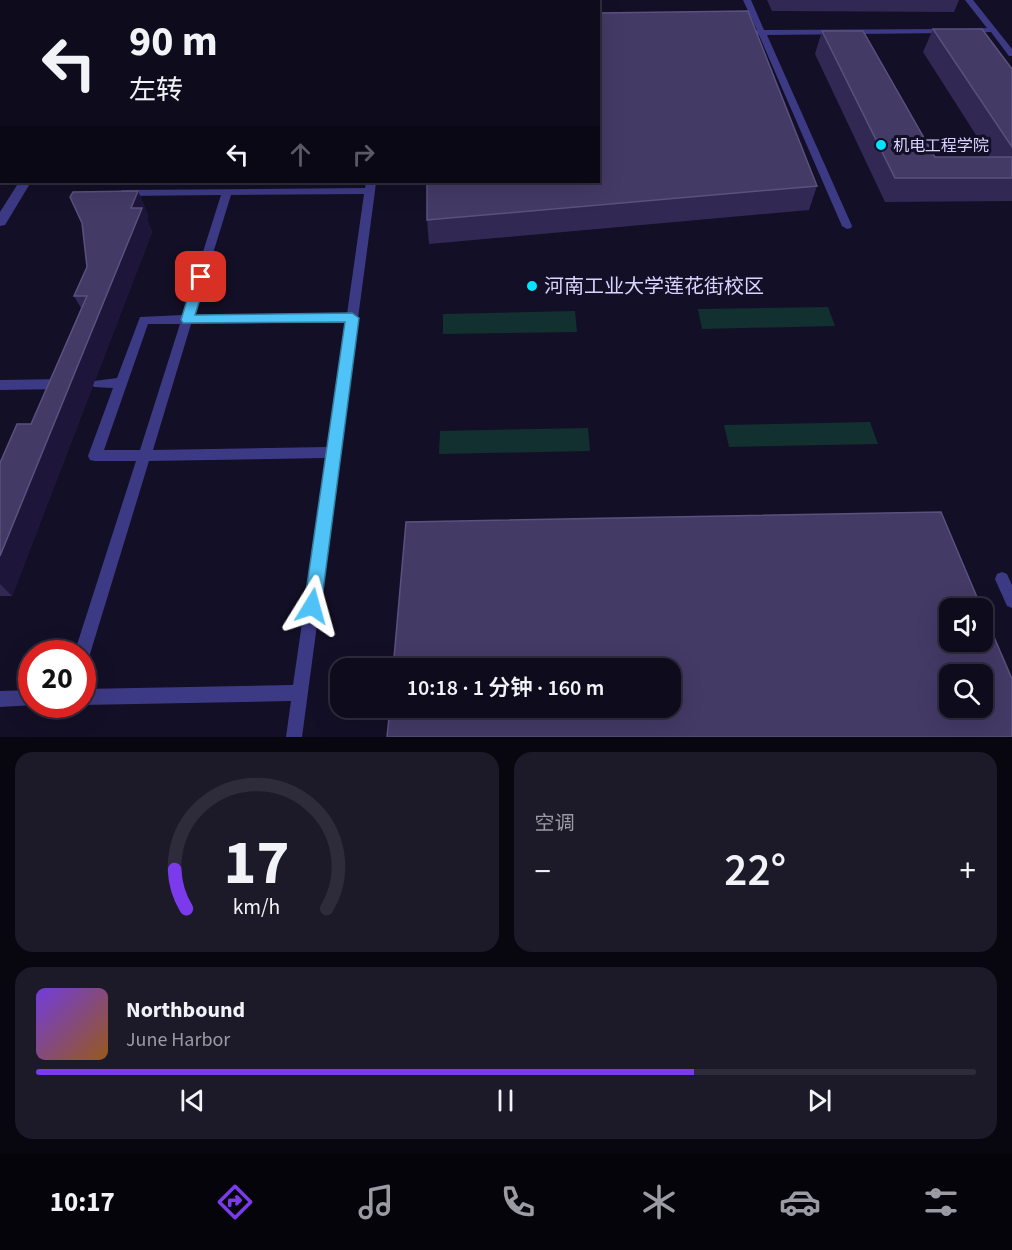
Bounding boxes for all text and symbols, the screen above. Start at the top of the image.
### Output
text: 90 m [129,12,218,72]
icon: left [30,24,108,102]
text: 左转 [129,71,183,110]
place label: 机电工程学院 [893,135,989,157]
icon: left [221,138,254,171]
icon: ahead [284,138,317,171]
icon: right [347,138,380,171]
marker: 机电工程学院 [874,138,888,152]
pin [175,251,226,302]
icon: arrive [184,260,217,293]
place label: 河南工业大学莲花街校区 [544,273,764,301]
marker: 河南工业大学莲花街校区 [525,279,539,293]
position arrow [280,574,344,638]
map controls [939,598,993,718]
button: sound [939,598,993,652]
speed limit sign: 20 [18,640,96,718]
button: search [939,664,993,718]
text: 10:18 · 1 分钟 · 160 m [407,672,604,704]
text: 空调 [535,810,575,838]
text: 17 [224,819,290,908]
text: 22° [724,839,786,903]
text: − [535,848,551,895]
text: + [960,848,976,895]
text: km/h [233,892,281,923]
text: Northbound [126,994,245,1026]
text: June Harbor [126,1026,230,1054]
icon: previous [176,1084,209,1117]
icon: pause [489,1084,522,1117]
icon: next [803,1084,836,1117]
icon: directions [214,1181,256,1223]
icon: music [355,1181,397,1223]
icon: phone [497,1181,539,1223]
icon: climate [638,1181,680,1223]
icon: car [779,1181,821,1223]
icon: filters [920,1181,962,1223]
text: 10:17 [50,1183,115,1222]

